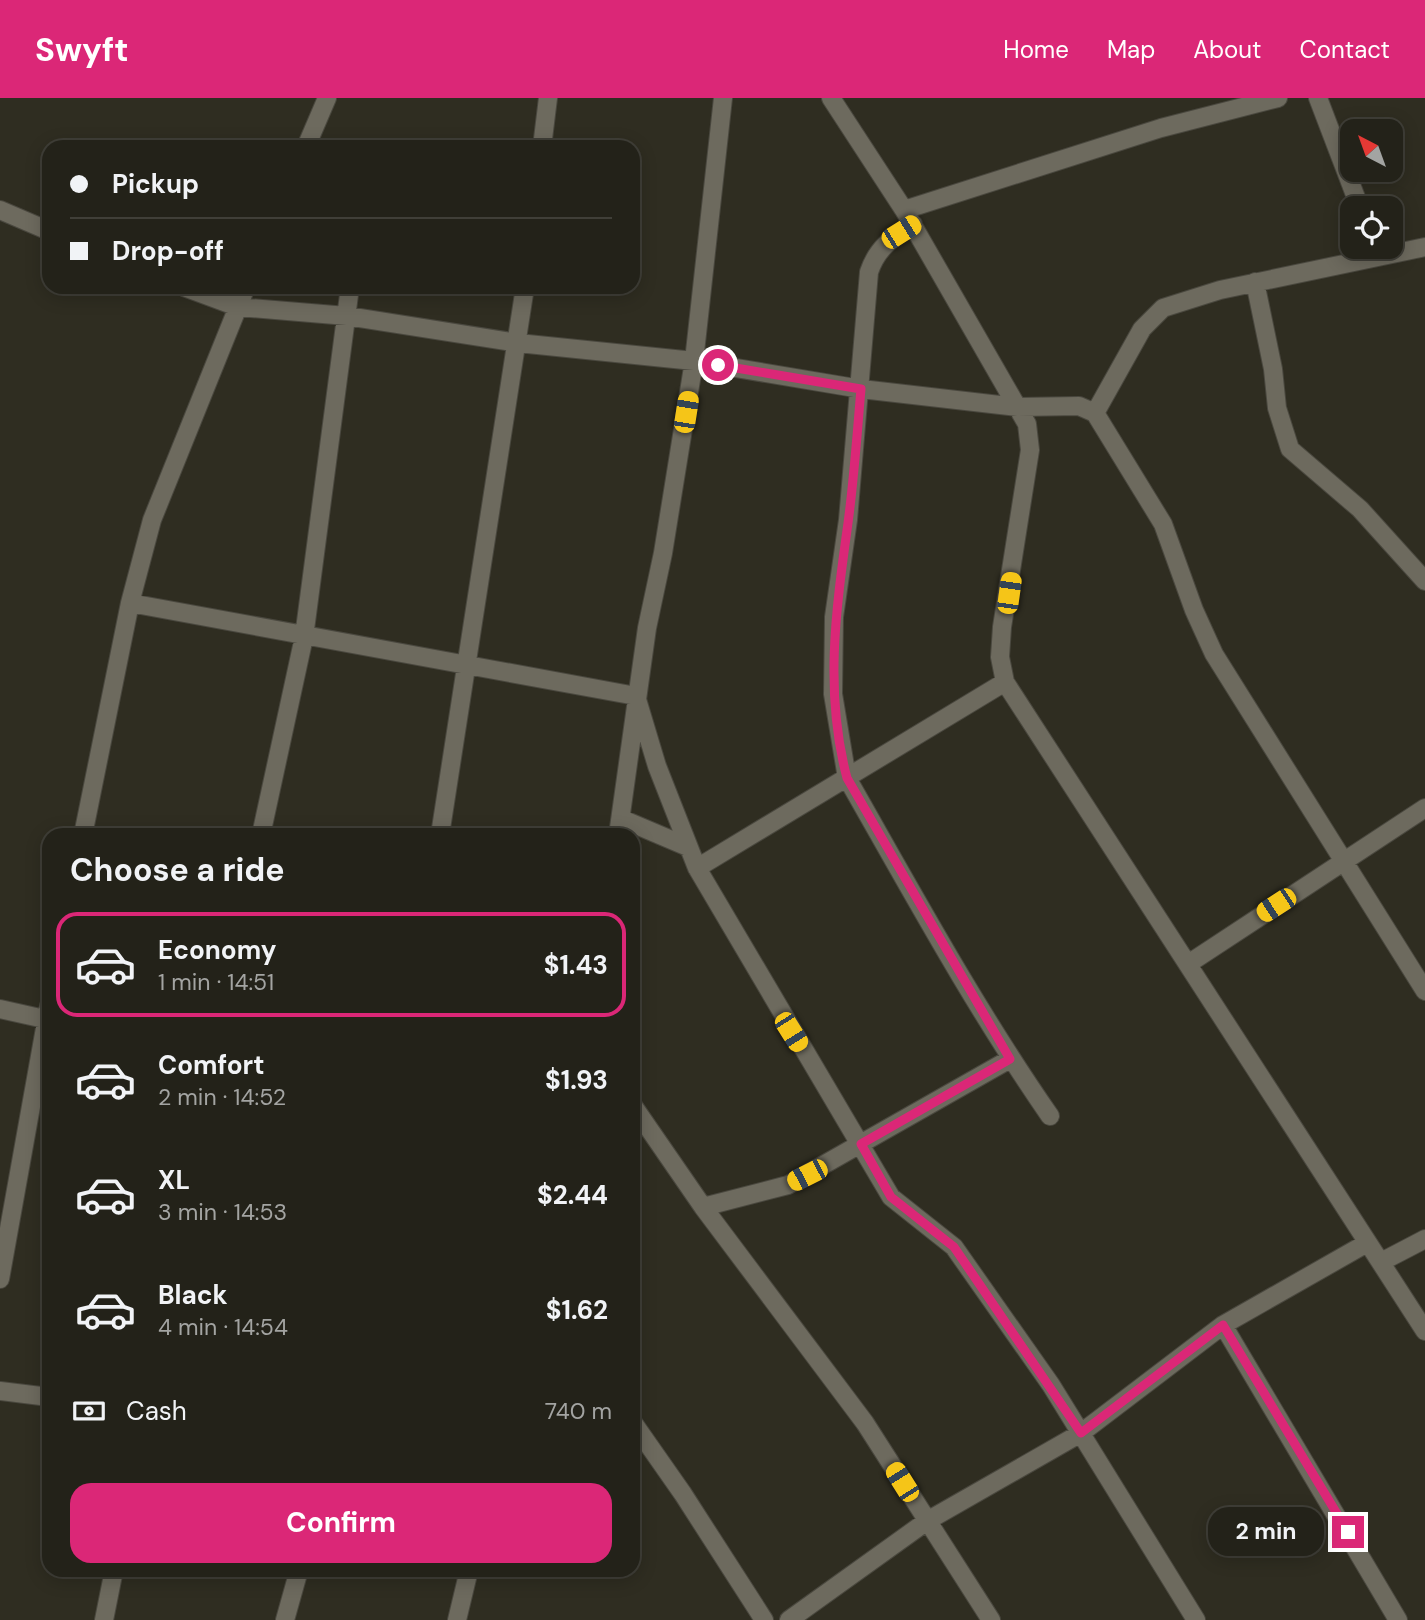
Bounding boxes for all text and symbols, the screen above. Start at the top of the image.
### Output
text: Swyft [35,28,128,71]
text: Home [1003,34,1069,65]
text: Map [1107,34,1155,65]
text: About [1193,34,1262,65]
text: Contact [1300,34,1390,65]
north arrow [1340,119,1404,182]
map controls [1340,119,1403,259]
text: Pickup [112,167,199,201]
button: locate [1340,196,1403,259]
car [878,212,925,252]
text: Drop-off [112,234,224,268]
route start [702,349,734,381]
car [673,390,700,434]
car [996,571,1023,615]
text: Choose a ride [70,849,285,891]
car [1253,885,1300,925]
icon: car [74,933,137,996]
text: Economy [158,933,276,967]
text: $1.43 [544,948,608,982]
text: 1 min · 14:51 [158,967,274,997]
car [771,1009,812,1055]
icon: car [74,1048,137,1111]
text: Comfort [158,1048,264,1082]
text: $1.93 [545,1063,608,1097]
text: 2 min · 14:52 [158,1082,286,1112]
car [784,1156,831,1194]
icon: car [74,1163,137,1226]
text: XL [158,1163,190,1197]
text: $2.44 [537,1178,608,1212]
text: 3 min · 14:53 [158,1197,287,1227]
icon: car [74,1278,137,1341]
text: Black [158,1278,228,1312]
text: $1.62 [546,1293,608,1327]
text: 4 min · 14:54 [158,1312,288,1342]
icon: cash [70,1392,108,1430]
text: Cash [126,1394,187,1428]
text: 740 m [545,1396,612,1426]
car [882,1459,923,1505]
button: Confirm [70,1483,612,1563]
callout: 2 min [1208,1508,1324,1556]
text: 2 min [1236,1516,1296,1546]
route end [1332,1516,1364,1548]

